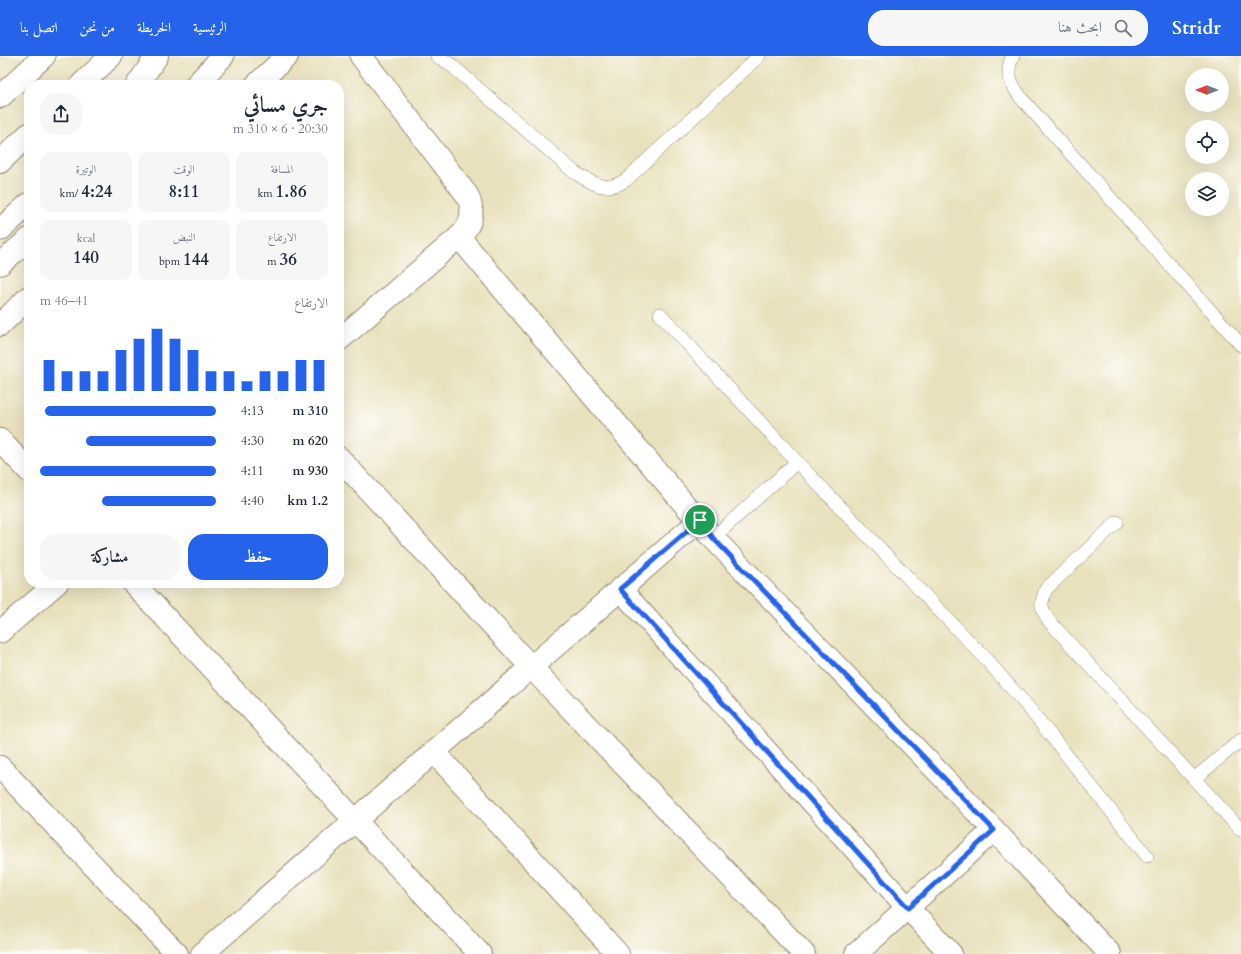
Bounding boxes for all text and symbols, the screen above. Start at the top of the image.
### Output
search box [868,10,1148,46]
text: Stridr [1172,15,1221,41]
text: ابحث هنا [1058,17,1102,37]
icon: search [1112,17,1134,39]
text: اتصل بنا [20,18,58,37]
text: من نحن [80,18,115,37]
text: الخريطة [137,18,171,37]
text: الرئيسية [193,18,227,37]
north arrow [1185,68,1229,112]
map controls [1185,68,1229,216]
text: جري مسائي [244,90,328,120]
button: share [40,93,82,135]
text: 20:30 · 6 × 310 m [233,120,328,138]
button: locate [1185,120,1229,164]
text: الوتيرة [76,162,96,177]
text: الوقت [173,162,195,177]
text: المسافة [271,162,293,177]
button: layers [1185,172,1229,216]
text: 4:24 [81,180,112,203]
text: 8:11 [168,180,200,203]
text: 1.86 [276,180,307,203]
text: /km [60,186,81,201]
text: km [257,186,276,201]
text: النبض [173,230,195,245]
text: الارتفاع [268,230,296,245]
text: kcal [77,231,95,246]
text: 140 [73,246,99,269]
text: 144 [183,248,209,271]
text: 36 [279,248,297,271]
text: bpm [159,254,183,269]
text: m [267,254,279,269]
text: 41–46 m [40,292,88,310]
text: الارتفاع [294,294,328,312]
text: 4:13 [241,402,264,420]
text: 310 m [293,402,328,420]
text: 4:30 [241,432,264,450]
text: 620 m [293,432,328,450]
text: 4:11 [241,462,264,480]
text: 930 m [293,462,328,480]
text: 4:40 [241,492,264,510]
text: 1.2 km [287,492,328,510]
pin [683,503,717,537]
icon: arrive [689,509,711,531]
button: مشاركة [40,534,180,580]
button: حفظ [188,534,328,580]

